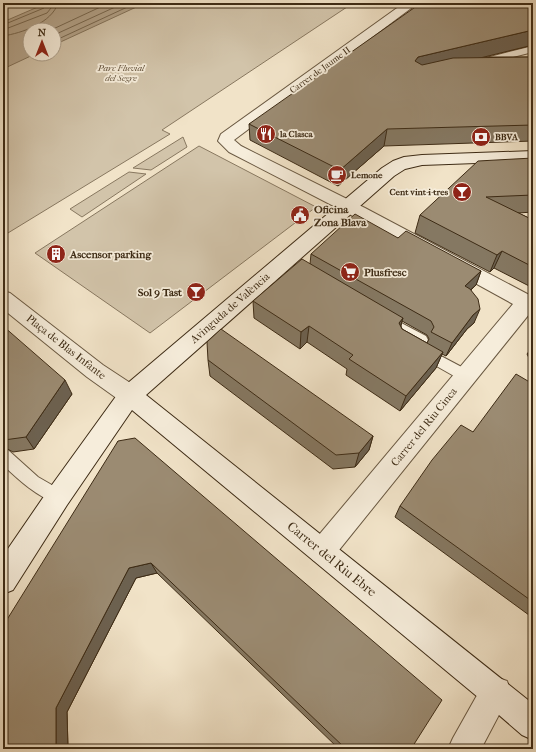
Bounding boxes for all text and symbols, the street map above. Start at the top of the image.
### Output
north arrow [22,22,62,62]
text: N [38,26,47,39]
street label: Carrer de Jaume II [288,44,353,95]
park label: Parc Fluvial del Segre [97,63,146,83]
restaurant icon: la Clasca [255,123,277,145]
bank icon: BBVA [470,126,492,148]
place label: la Clasca [279,129,314,139]
place label: BBVA [495,132,519,142]
cafe icon: Lemone [326,164,348,186]
place label: Lemone [351,170,383,180]
bar icon: Cent vint-i-tres [451,181,473,203]
place label: Cent vint-i-tres [390,187,449,197]
place label: Oficina Zona Blava [314,203,367,229]
public building icon: Oficina Zona Blava [289,204,311,226]
building icon: Ascensor parking [45,243,67,265]
place label: Ascensor parking [69,248,152,261]
supermarket icon: Plusfresc [339,261,361,283]
place label: Plusfresc [364,266,407,279]
street label: Avinguda de València [187,269,273,347]
bar icon: Sol 9 Tast [185,281,207,303]
place label: Sol 9 Tast [138,286,183,299]
street label: Plaça de Blas Infante [24,312,109,383]
street label: Carrer del Riu Cinca [388,384,460,469]
street label: Carrer del Riu Ebre [284,519,380,600]

